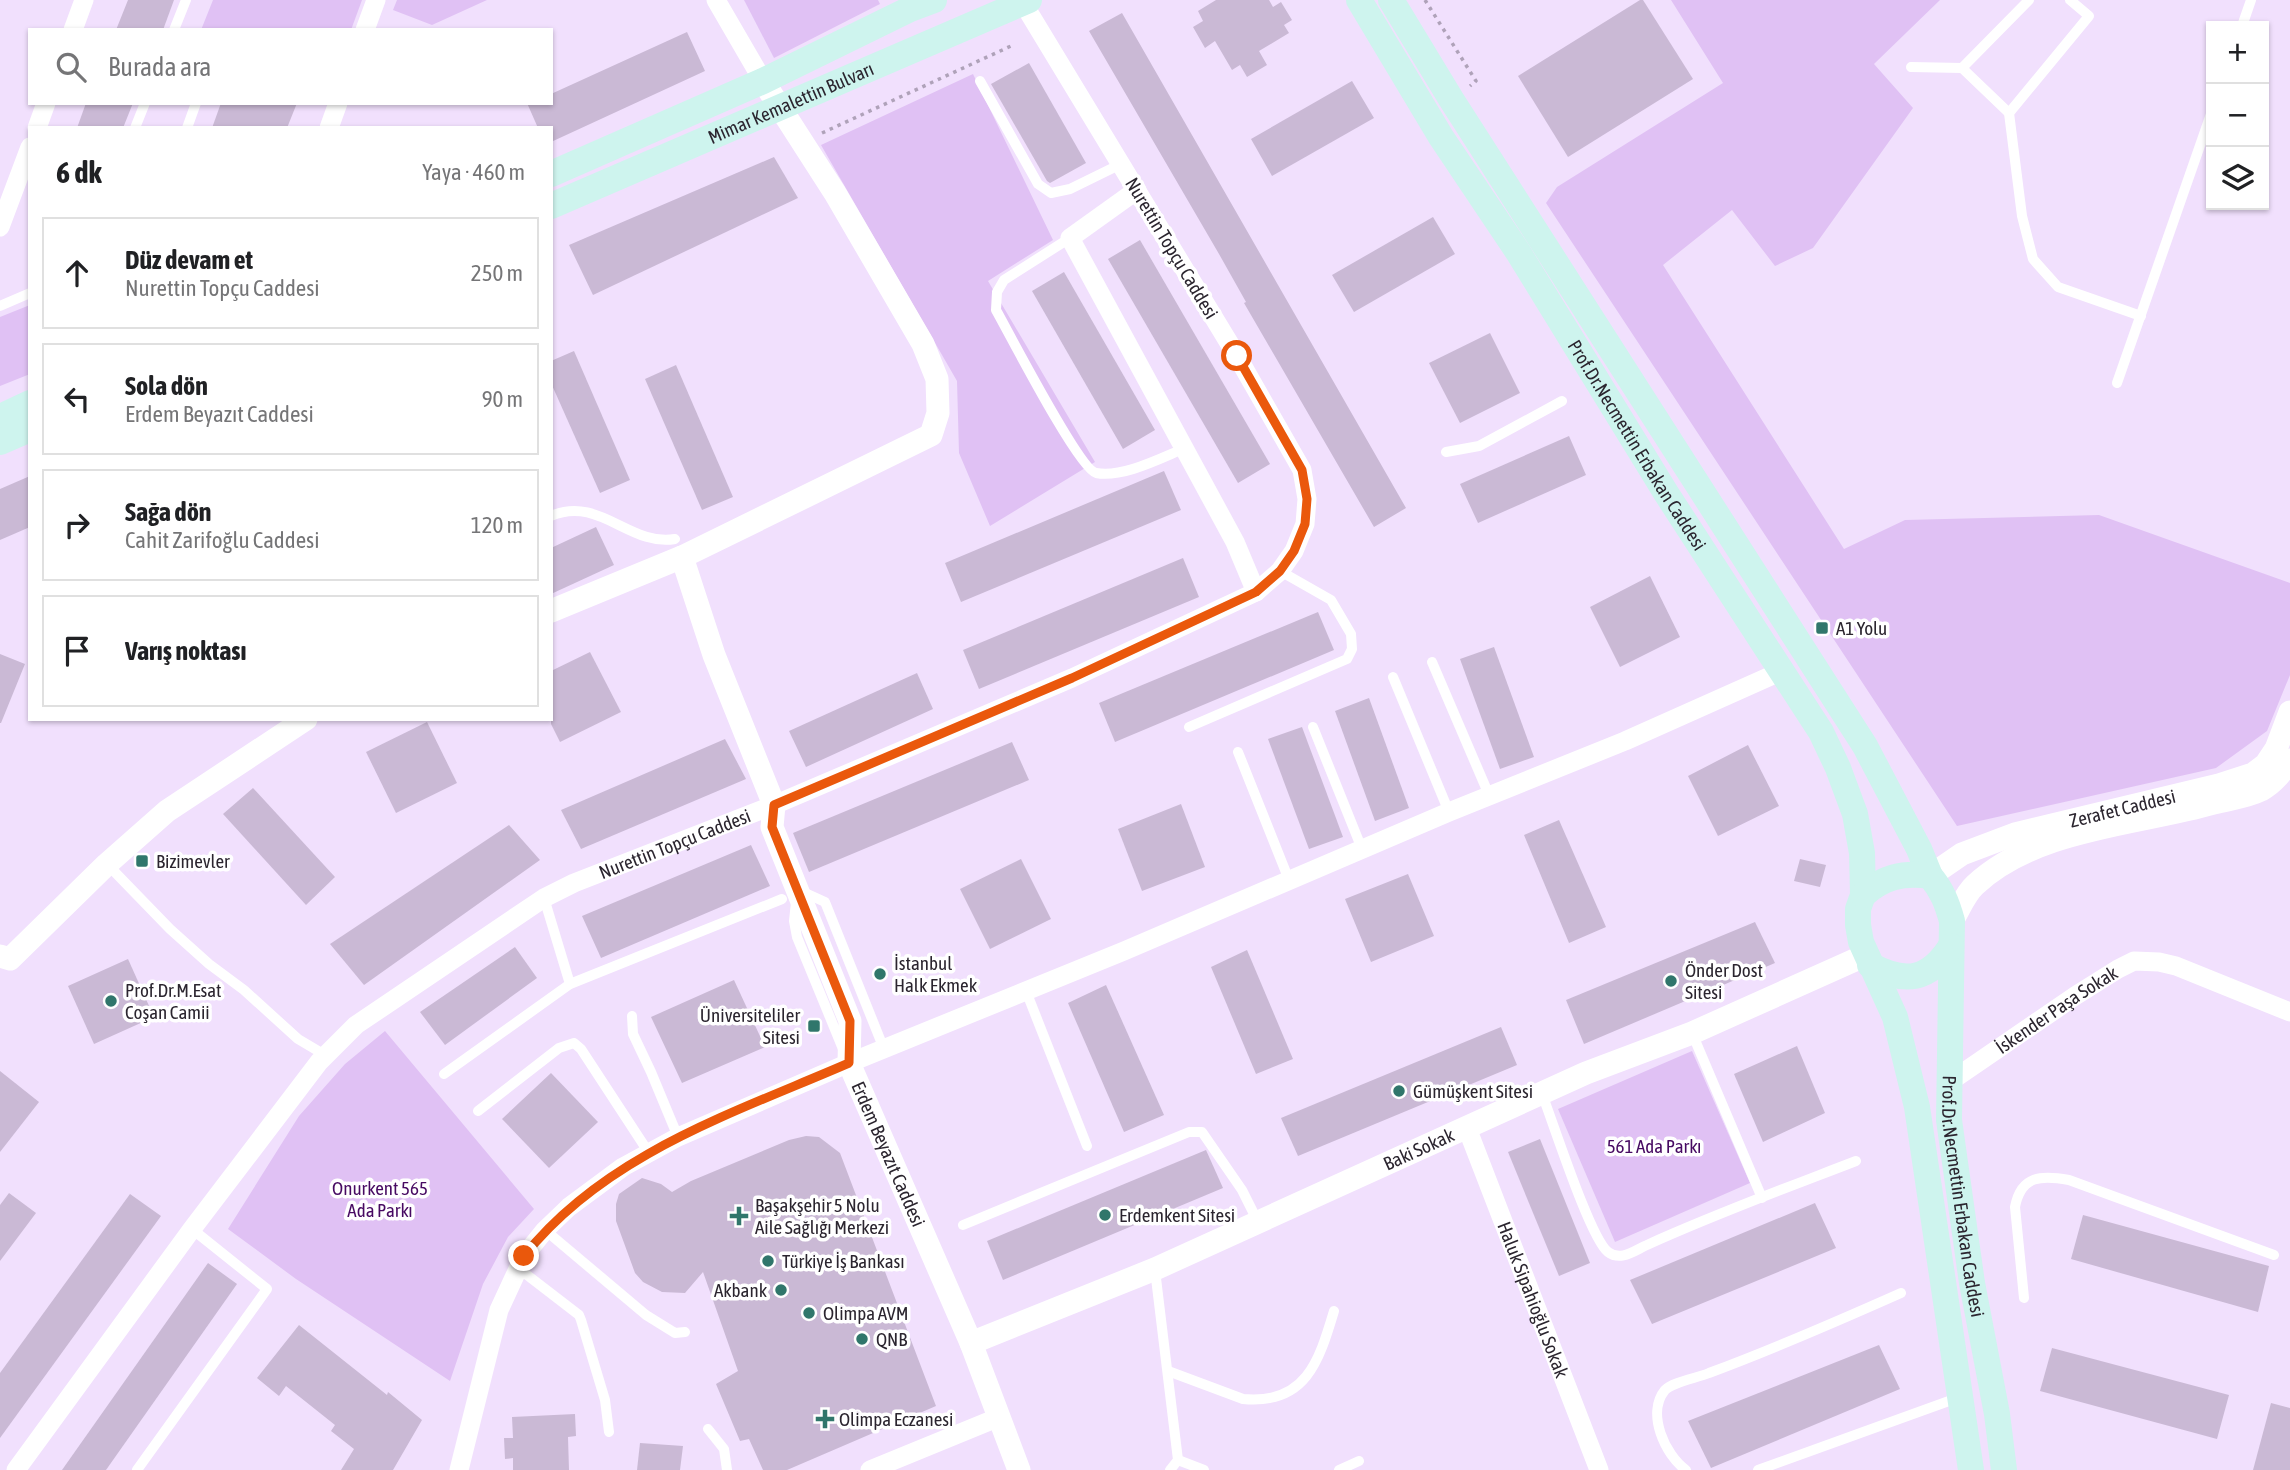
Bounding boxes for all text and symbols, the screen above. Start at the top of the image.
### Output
map controls [2206,21,2269,210]
button: + [2206,21,2269,84]
search box [28,28,553,105]
icon: search [52,48,90,86]
text: Burada ara [108,52,211,82]
street label: Mimar Kemalettin Bulvarı [705,57,877,148]
button: − [2206,84,2269,147]
button: layers [2206,147,2269,210]
text: 6 dk [56,155,102,189]
text: Yaya · 460 m [422,159,525,185]
street label: Nurettin Topçu Caddesi [1121,173,1223,323]
text: Düz devam et [125,245,253,275]
icon: ahead [58,254,96,292]
text: 250 m [471,260,523,286]
text: Nurettin Topçu Caddesi [125,275,320,301]
street label: Prof.Dr.Necmettin Erbakan Caddesi [1564,336,1711,554]
route start [1221,340,1252,371]
text: Sola dön [125,371,208,401]
icon: left [58,380,96,418]
text: 90 m [482,386,523,412]
text: Erdem Beyazıt Caddesi [125,401,314,427]
text: Sağa dön [125,497,211,527]
icon: right [58,506,96,544]
text: 120 m [471,512,523,538]
text: Cahit Zarifoğlu Caddesi [125,527,320,553]
place label: A1 Yolu [1836,617,1887,639]
marker: A1 Yolu [1814,620,1830,636]
icon: arrive [58,632,96,670]
text: Varış noktası [125,636,246,666]
street label: Zerafet Caddesi [2067,785,2178,832]
street label: Nurettin Topçu Caddesi [596,804,754,883]
place label: Bizimevler [156,850,230,872]
marker: Bizimevler [134,853,150,869]
place label: İstanbul Halk Ekmek [894,952,978,996]
place label: Önder Dost Sitesi [1685,959,1763,1003]
street label: İskender Paşa Sokak [1991,961,2122,1058]
marker: İstanbul Halk Ekmek [872,966,888,982]
marker: Önder Dost Sitesi [1663,973,1679,989]
place label: Prof.Dr.M.Esat Coşan Camii [125,979,222,1023]
marker: Prof.Dr.M.Esat Coşan Camii [103,993,119,1009]
place label: Üniversiteliler Sitesi [700,1004,800,1048]
marker: Üniversiteliler Sitesi [806,1018,822,1034]
street label: Prof.Dr.Necmettin Erbakan Caddesi [1938,1075,1989,1319]
street label: Erdem Beyazıt Caddesi [847,1078,930,1230]
place label: Gümüşkent Sitesi [1413,1080,1533,1102]
marker: Gümüşkent Sitesi [1391,1083,1407,1099]
street label: Baki Sokak [1380,1123,1458,1175]
park label: 561 Ada Parkı [1607,1135,1701,1157]
park label: Onurkent 565 Ada Parkı [332,1177,428,1221]
place label: Başakşehir 5 Nolu Aile Sağlığı Merkezi [755,1194,889,1238]
place label: Erdemkent Sitesi [1119,1204,1235,1226]
marker: Başakşehir 5 Nolu Aile Sağlığı Merkezi [729,1206,749,1226]
marker: Erdemkent Sitesi [1097,1207,1113,1223]
street label: Haluk Sipahioğlu Sokak [1493,1219,1574,1381]
route end [508,1240,539,1271]
place label: Türkiye İş Bankası [782,1250,905,1272]
marker: Türkiye İş Bankası [760,1253,776,1269]
place label: Akbank [714,1279,768,1301]
marker: Akbank [773,1282,789,1298]
place label: Olimpa AVM [823,1302,909,1324]
marker: Olimpa AVM [801,1305,817,1321]
place label: QNB [876,1328,907,1350]
marker: QNB [854,1331,870,1347]
place label: Olimpa Eczanesi [839,1408,953,1430]
marker: Olimpa Eczanesi [817,1411,833,1427]

